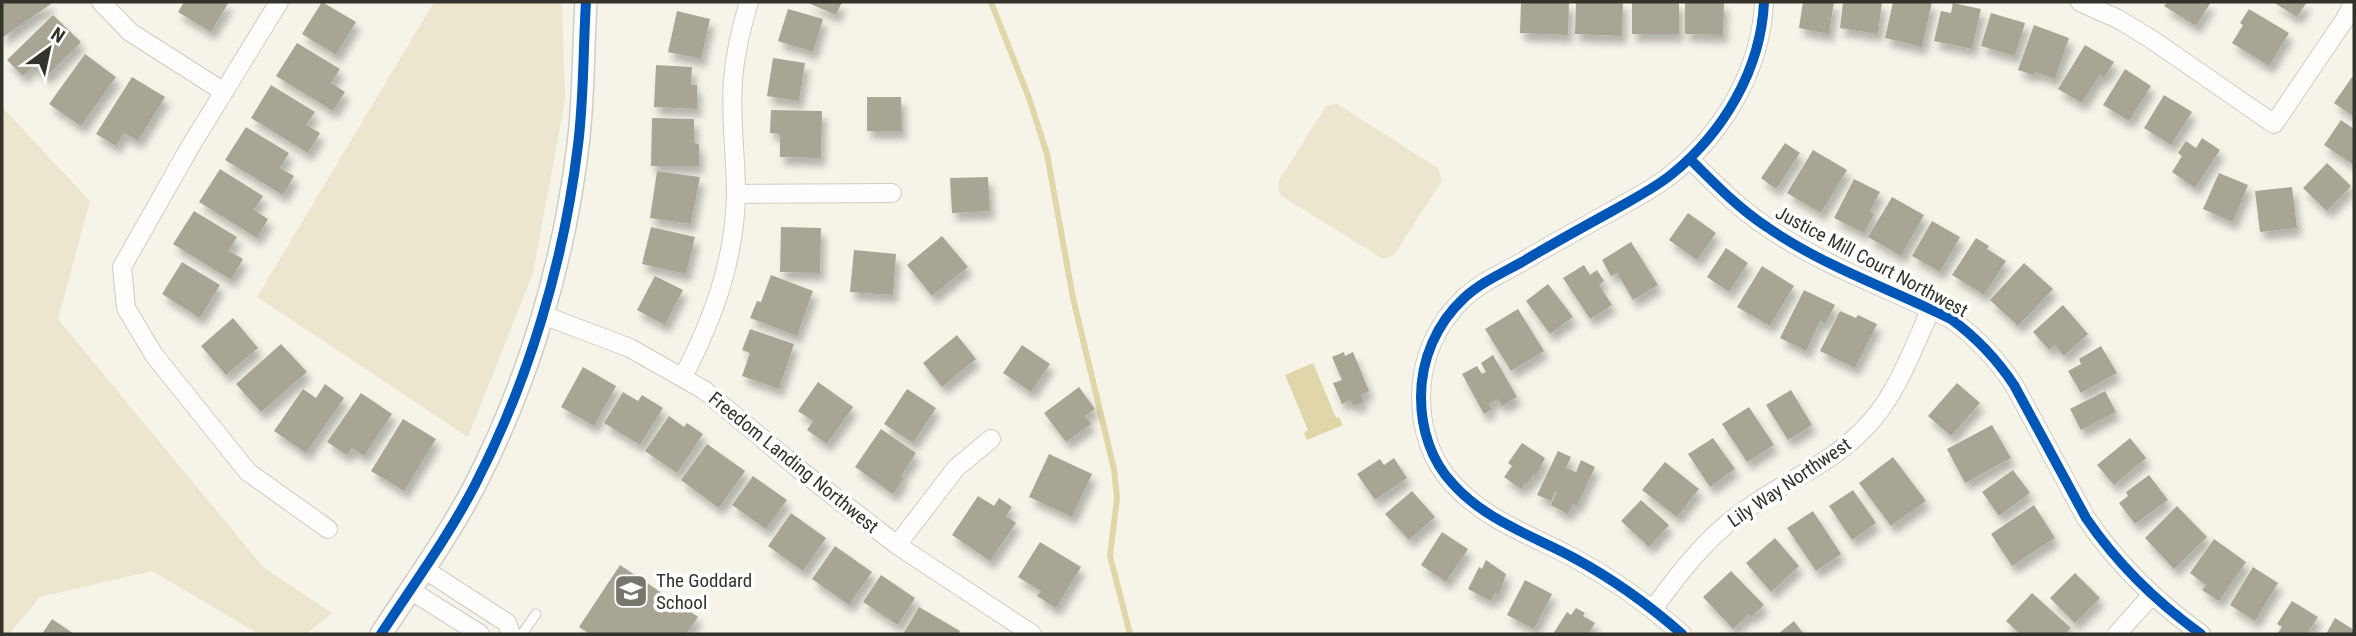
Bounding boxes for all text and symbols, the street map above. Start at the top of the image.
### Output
north arrow [14,14,84,84]
text: N [47,22,69,48]
street label: Justice Mill Court Northwest [1772,201,1972,322]
street label: Freedom Landing Northwest [704,387,883,538]
street label: Lily Way Northwest [1723,433,1855,532]
place label: The Goddard School [656,569,752,614]
school or university icon: The Goddard School [612,572,650,610]

